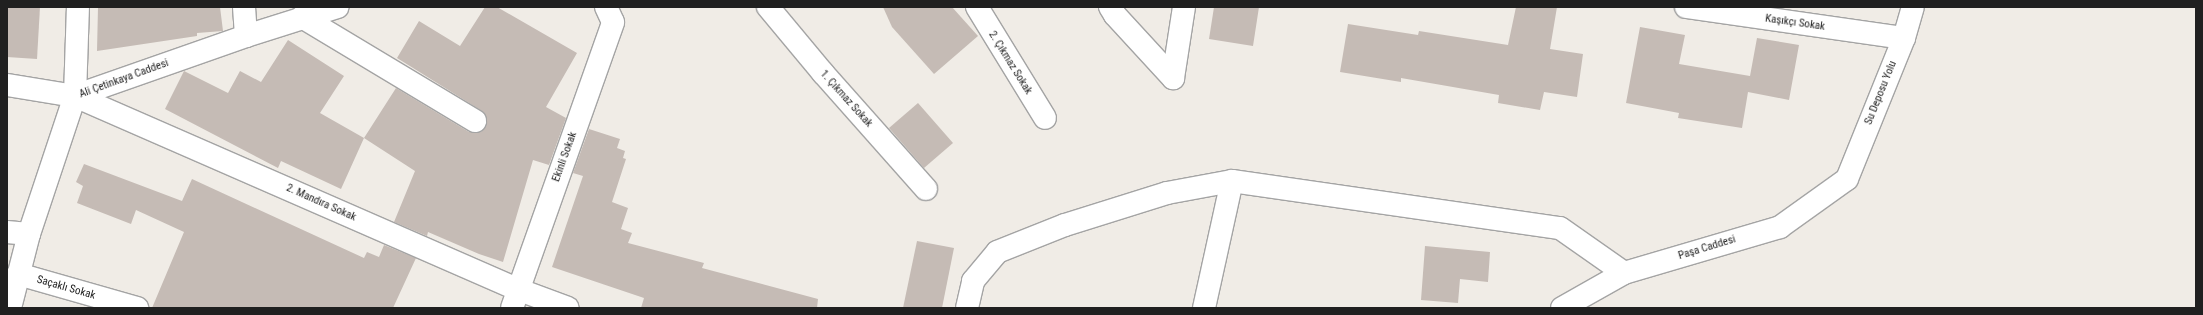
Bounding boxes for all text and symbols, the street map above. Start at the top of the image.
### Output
street label: Kaşıkçı Sokak [1764,12,1826,34]
street label: 2. Çıkmaz Sokak [985,29,1035,97]
street label: Ali Çetinkaya Caddesi [78,57,170,101]
street label: Su Deposu Yolu [1862,59,1900,127]
street label: 1. Çıkmaz Sokak [817,68,875,130]
street label: Ekinli Sokak [550,130,580,184]
street label: 2. Mandıra Sokak [284,182,358,224]
street label: Paşa Caddesi [1677,233,1737,263]
street label: Saçaklı Sokak [35,273,97,303]

